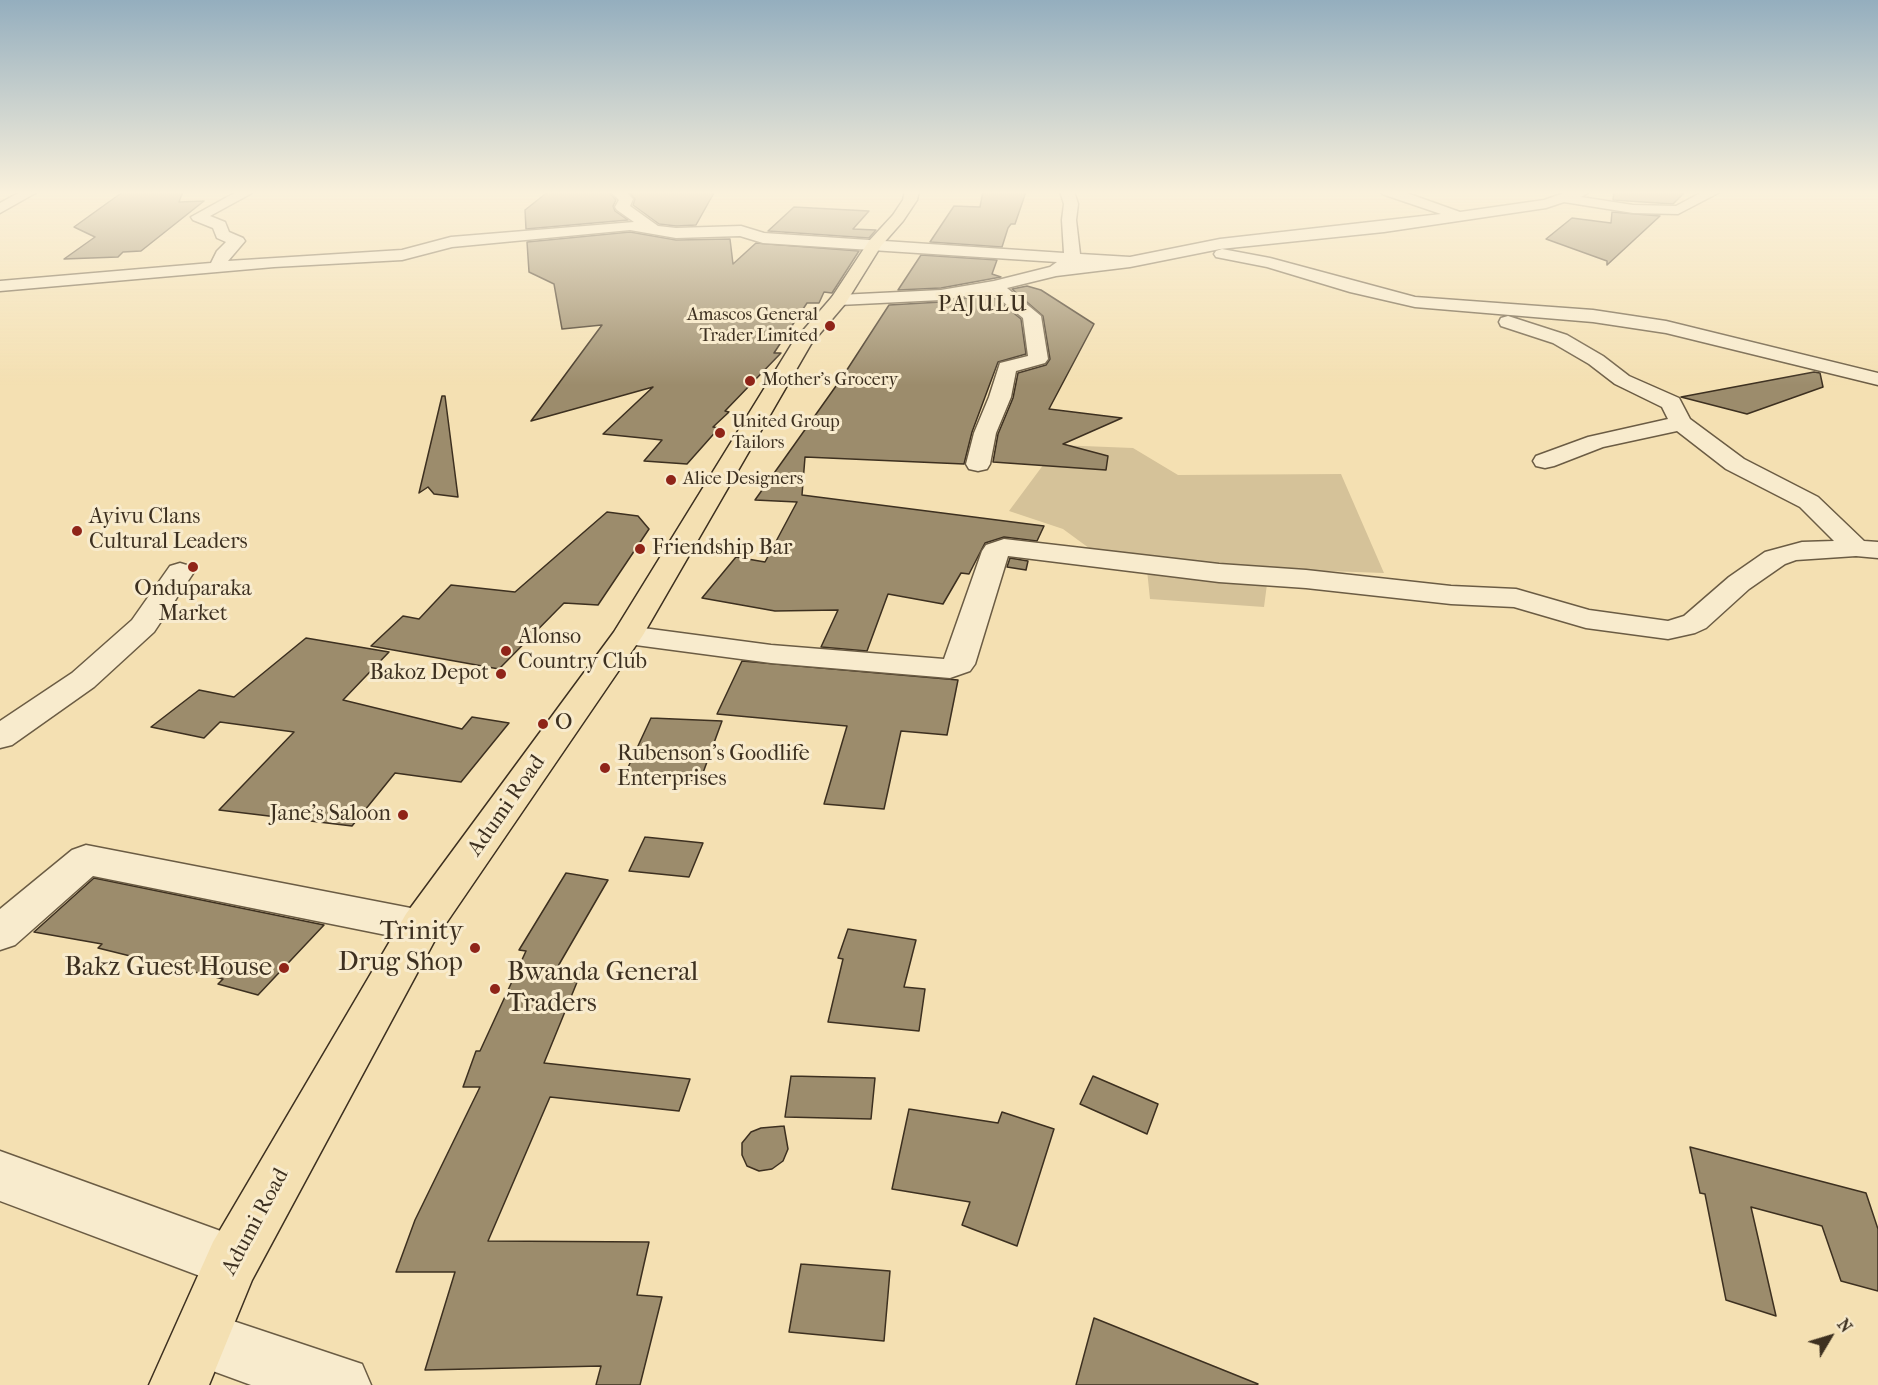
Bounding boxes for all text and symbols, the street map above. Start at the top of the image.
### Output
district label: PAJULU [938,293,1028,319]
place label: Amascos General Trader Limited [687,305,818,348]
marker: Amascos General Trader Limited [823,319,837,333]
place label: Mother's Grocery [762,370,898,392]
marker: Mother's Grocery [743,374,757,388]
place label: United Group Tailors [732,412,840,454]
marker: United Group Tailors [713,426,727,440]
place label: Alice Designers [683,469,803,491]
marker: Alice Designers [664,473,678,487]
place label: Ayivu Clans Cultural Leaders [89,505,248,556]
marker: Ayivu Clans Cultural Leaders [70,524,84,538]
place label: Friendship Bar [652,536,792,562]
marker: Friendship Bar [633,542,647,556]
marker: Onduparaka Market [186,560,200,574]
place label: Onduparaka Market [134,577,252,628]
place label: Alonso Country Club [518,625,647,676]
marker: Alonso Country Club [499,644,513,658]
place label: Bakoz Depot [369,661,489,687]
marker: Bakoz Depot [494,667,508,681]
place label: O [555,711,572,737]
marker: O [536,717,550,731]
place label: Rubenson's Goodlife Enterprises [617,742,810,794]
street label: Adumi Road [463,750,551,862]
marker: Rubenson's Goodlife Enterprises [598,761,612,775]
place label: Jane's Saloon [270,802,391,828]
marker: Jane's Saloon [396,808,410,822]
place label: Trinity Drug Shop [338,916,463,979]
marker: Trinity Drug Shop [468,941,482,955]
place label: Bakz Guest House [64,952,272,984]
place label: Bwanda General Traders [507,957,698,1020]
marker: Bakz Guest House [277,961,291,975]
marker: Bwanda General Traders [488,982,502,996]
street label: Adumi Road [217,1164,295,1280]
north arrow [1800,1307,1860,1367]
text: N [1833,1315,1856,1336]

